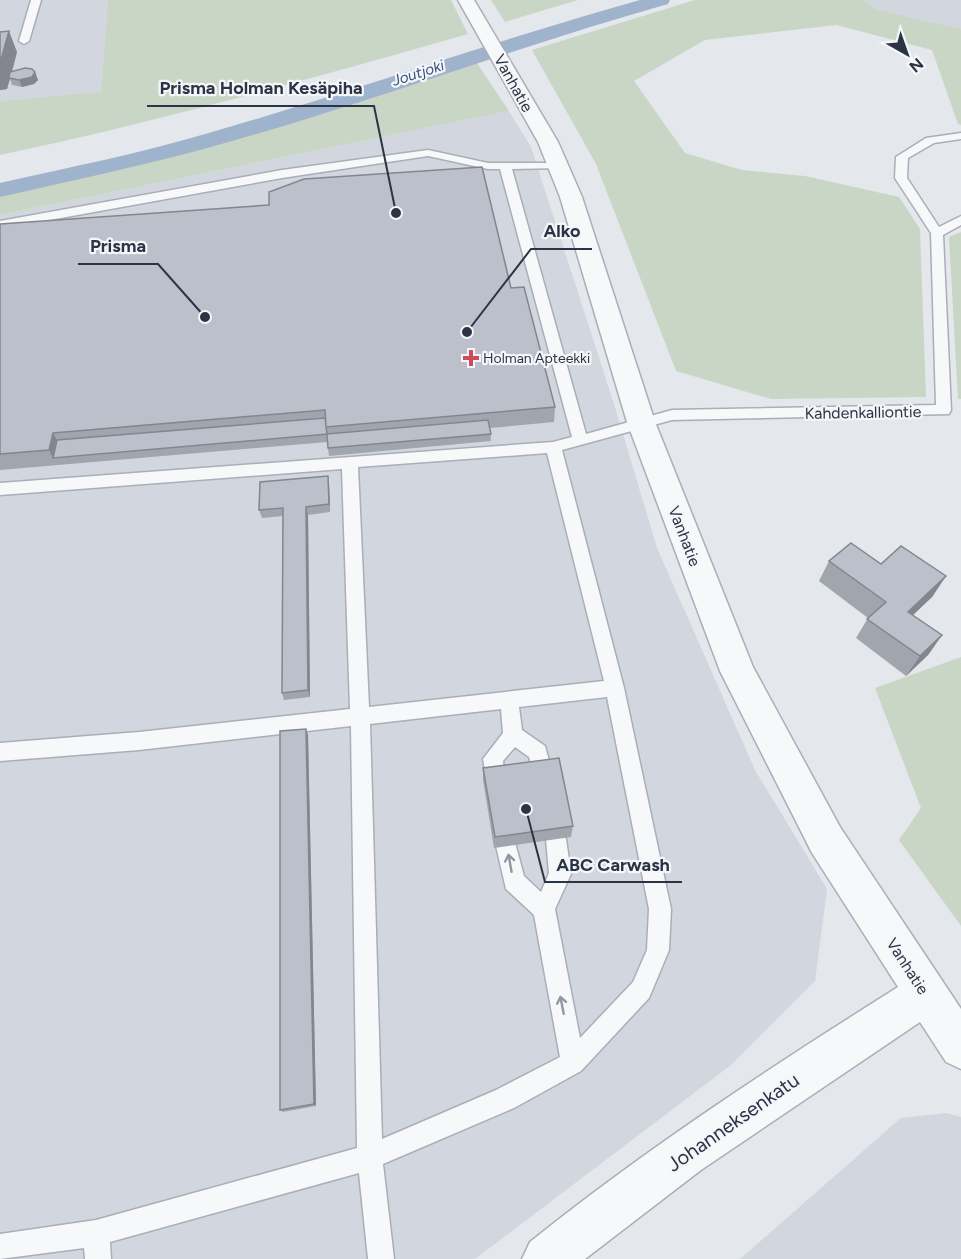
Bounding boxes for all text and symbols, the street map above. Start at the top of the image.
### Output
north arrow [877,24,937,84]
street label: Vanhatie [490,51,537,116]
text: N [905,54,927,76]
water label: Joutjoki [389,56,447,90]
callout: Prisma Holman Kesäpiha [147,70,374,106]
text: Prisma Holman Kesäpiha [159,77,363,99]
callout: Alko [531,213,592,249]
text: Alko [544,220,580,242]
callout: Prisma [78,228,158,264]
text: Prisma [90,235,146,257]
place label: Holman Apteekki [483,350,590,367]
marker: Holman Apteekki [464,351,478,365]
street label: Kahdenkalliontie [804,402,922,423]
street label: Vanhatie [664,503,705,569]
callout: ABC Carwash [545,846,682,882]
one-way arrow [504,854,515,873]
text: ABC Carwash [556,854,670,876]
street label: Vanhatie [882,935,933,998]
one-way arrow [556,996,567,1016]
street label: Johanneksenkatu [662,1067,804,1177]

